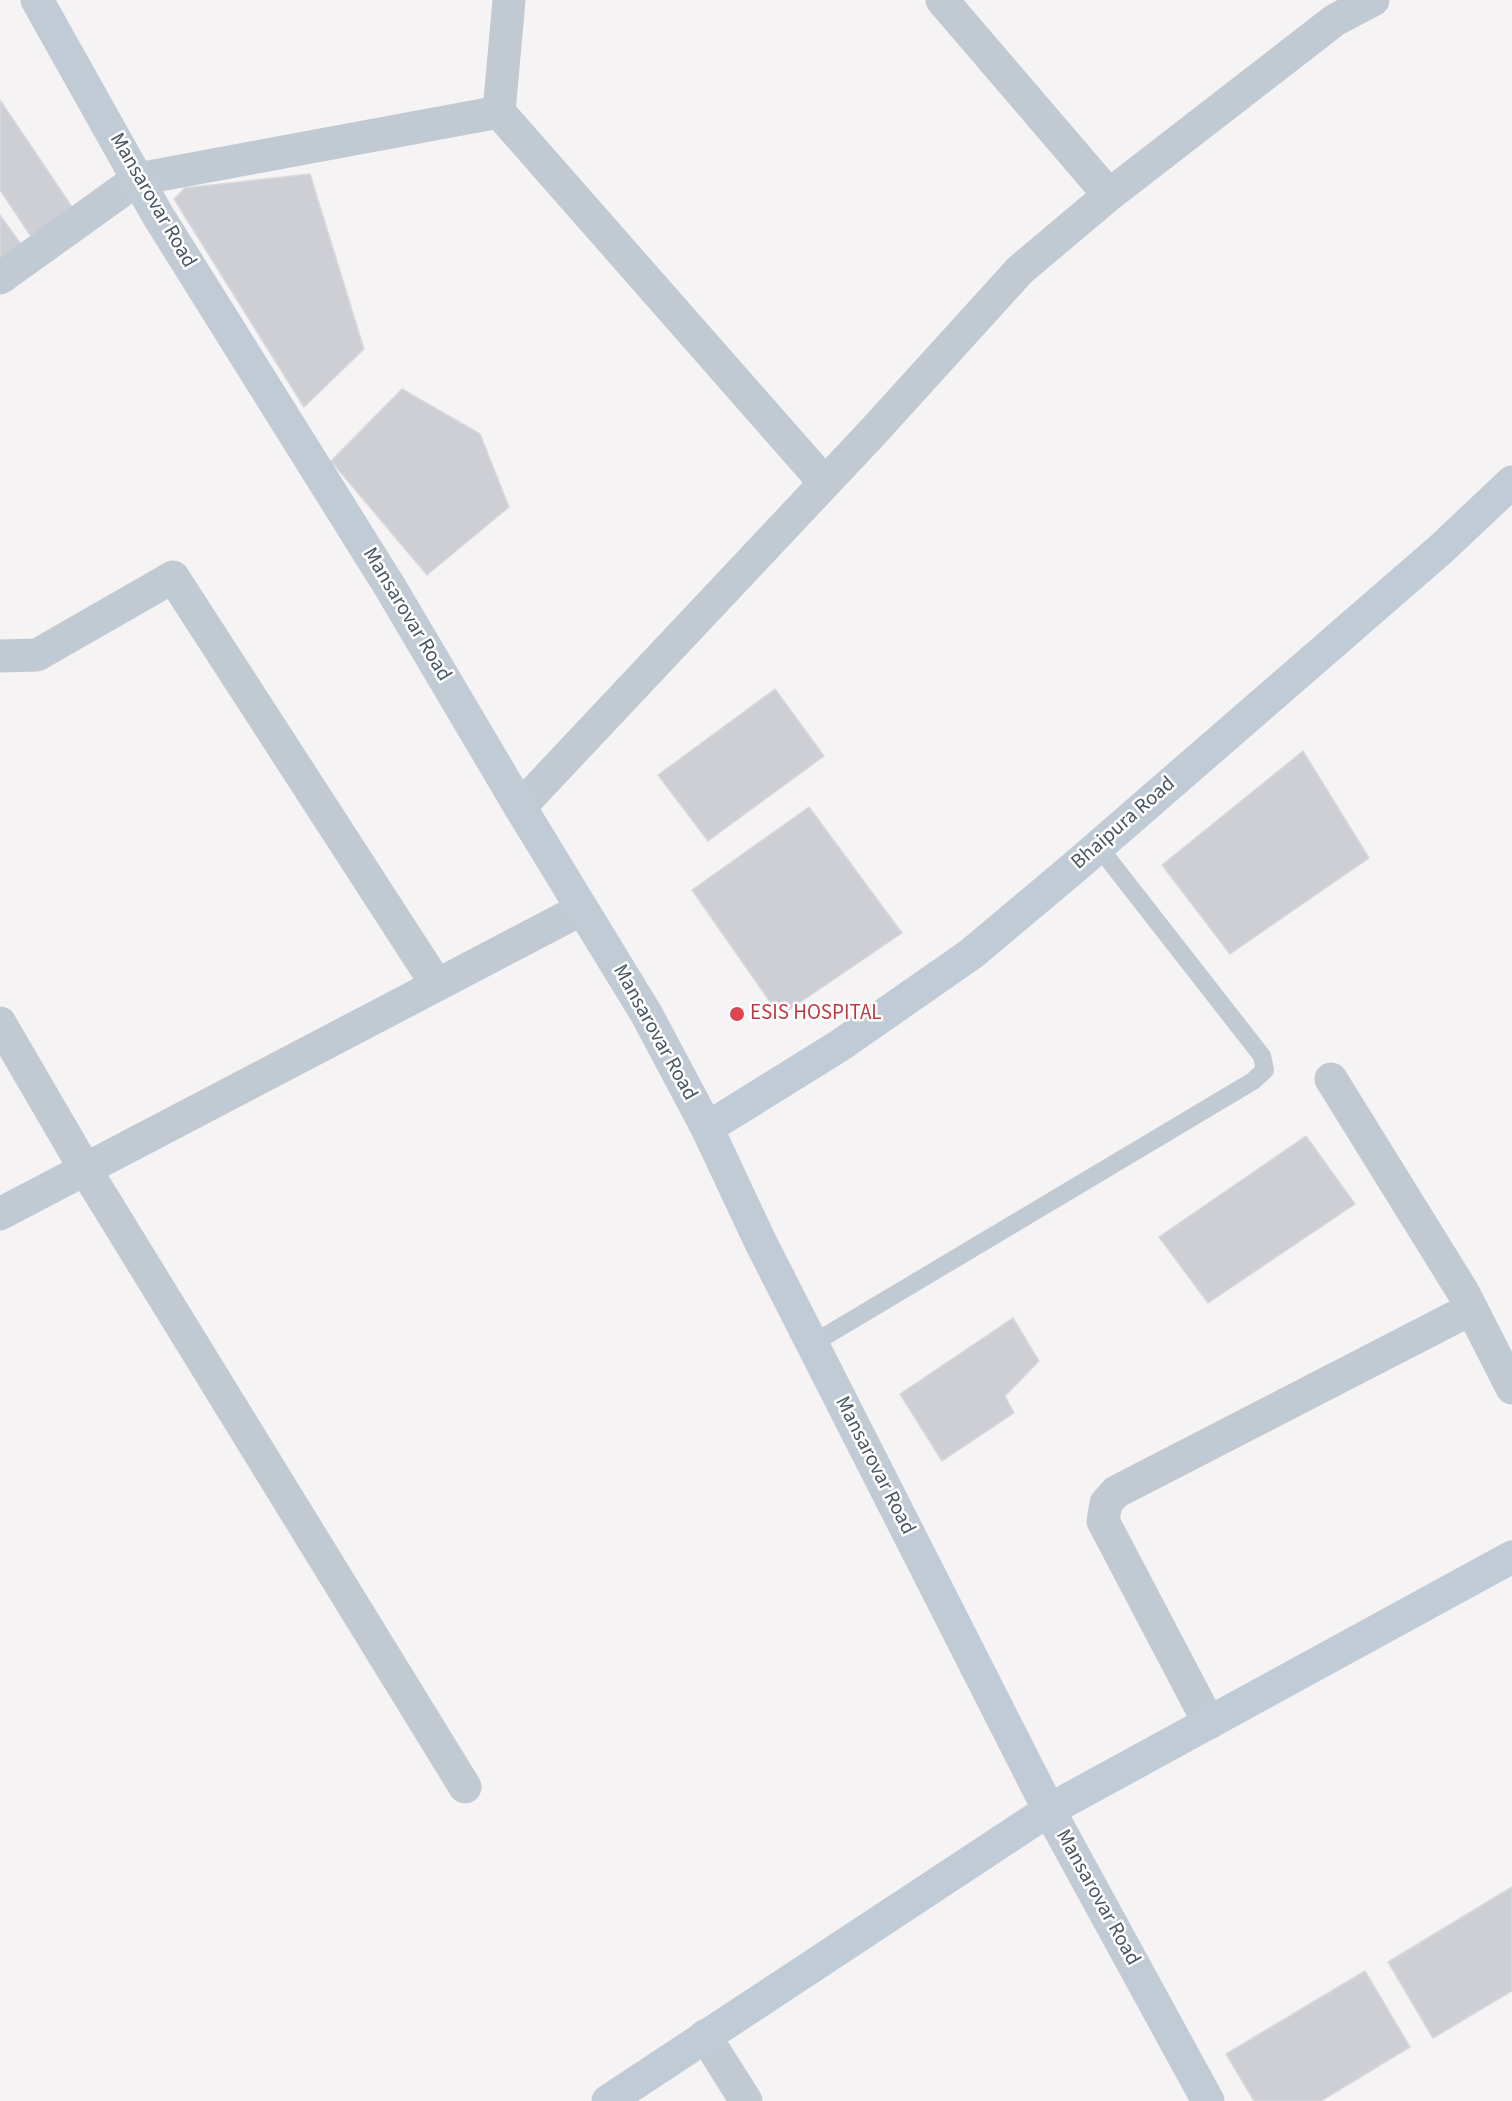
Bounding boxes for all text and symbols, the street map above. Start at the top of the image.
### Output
street label: Mansarovar Road [103,129,201,273]
street label: Mansarovar Road [356,544,456,686]
street label: Bhaipura Road [1067,772,1181,876]
street label: Mansarovar Road [606,961,702,1105]
place label: ESIS HOSPITAL [750,1001,882,1027]
marker: ESIS HOSPITAL [728,1005,746,1023]
street label: Mansarovar Road [828,1393,920,1539]
street label: Mansarovar Road [1049,1826,1145,1970]

